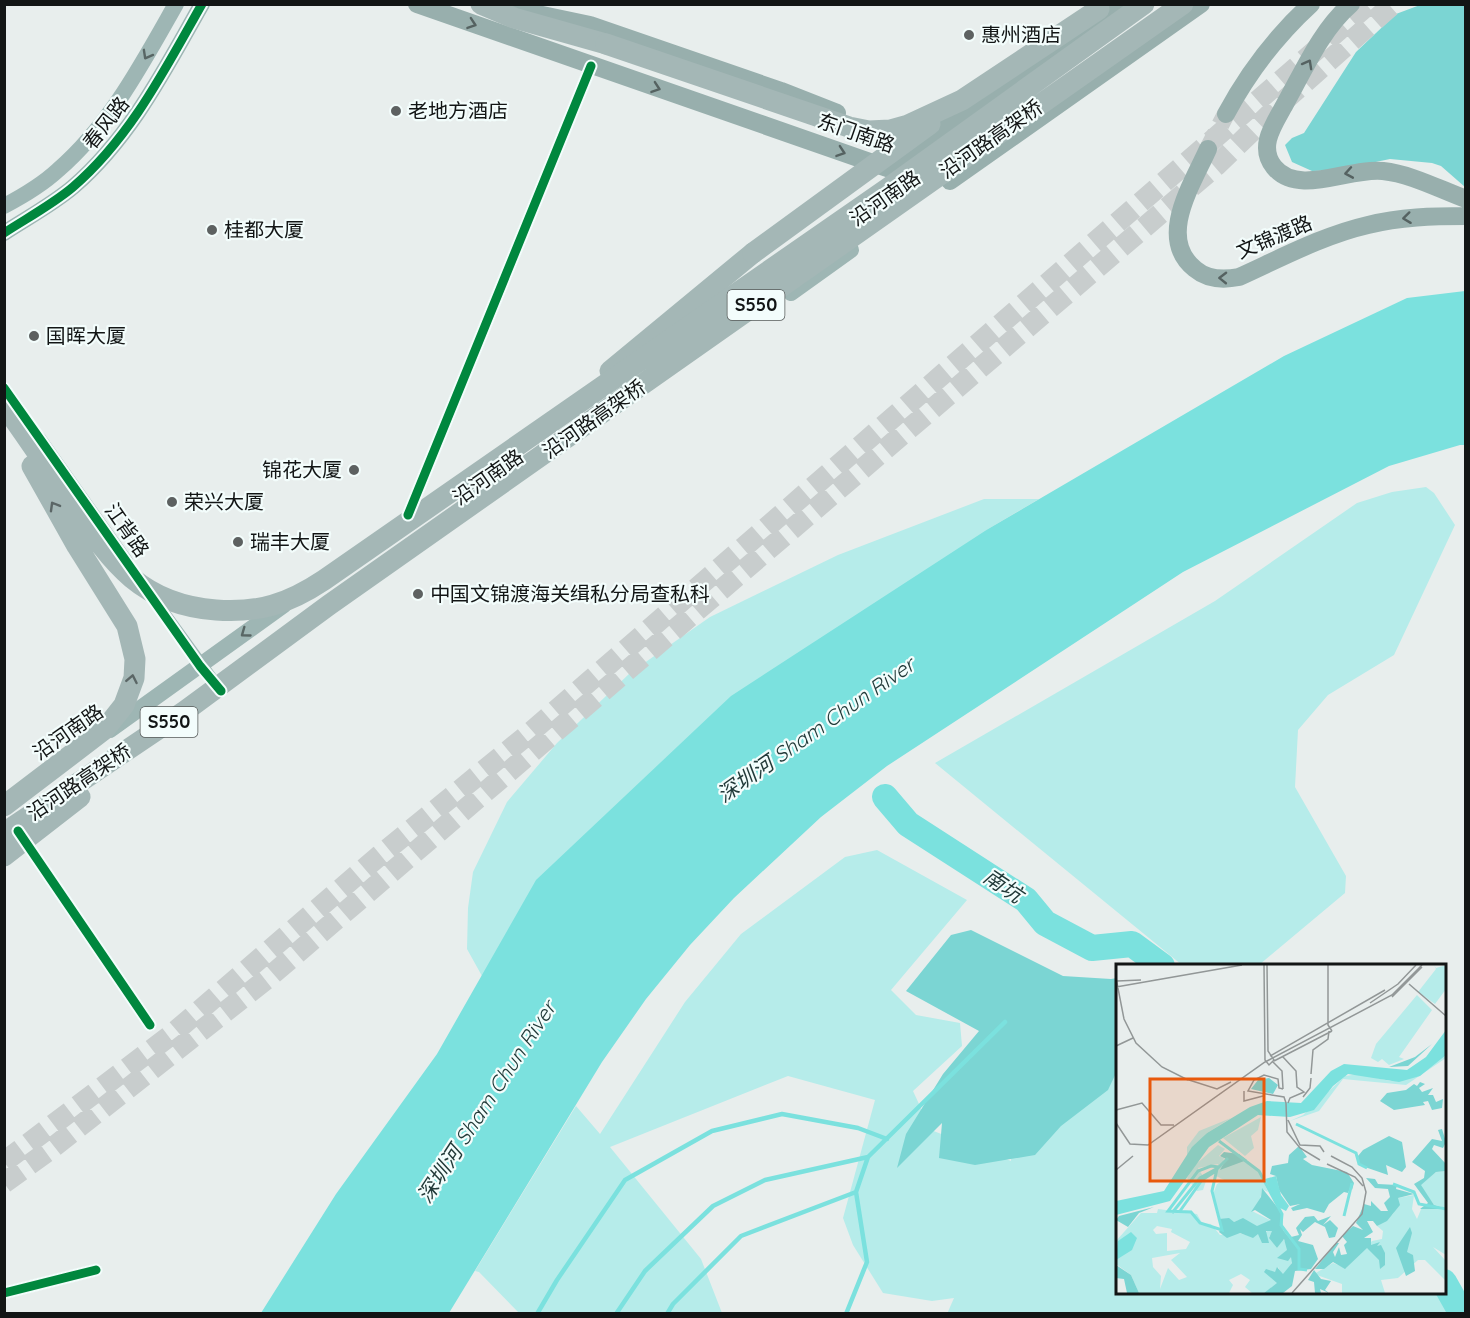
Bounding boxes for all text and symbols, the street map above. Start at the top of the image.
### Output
one-way arrow [466,17,477,30]
place label: 惠州酒店 [981,22,1061,47]
marker: 惠州酒店 [962,28,976,42]
one-way arrow [143,49,154,60]
one-way arrow [1300,60,1312,70]
one-way arrow [650,81,661,94]
street label: 春风路 [77,91,134,154]
street label: 沿河路高架桥 [934,94,1047,183]
place label: 老地方酒店 [408,98,508,123]
marker: 老地方酒店 [389,104,403,118]
street label: 东门南路 [814,108,898,157]
one-way arrow [835,144,845,157]
street label: 沿河南路 [845,164,925,231]
one-way arrow [1344,166,1354,179]
street label: 文锦渡路 [1232,209,1316,264]
one-way arrow [1403,212,1412,224]
place label: 桂都大厦 [224,217,304,242]
marker: 桂都大厦 [205,223,219,237]
one-way arrow [1219,272,1228,284]
road number: S550 [728,290,784,320]
place label: 国晖大厦 [46,323,126,348]
marker: 国晖大厦 [27,329,41,343]
street label: 沿河路高架桥 [537,374,650,463]
street label: 沿河南路 [448,443,528,510]
place label: 锦花大厦 [262,457,342,482]
marker: 锦花大厦 [347,463,361,477]
place label: 荣兴大厦 [184,489,264,514]
marker: 荣兴大厦 [165,495,179,509]
street label: 江背路 [100,498,155,561]
one-way arrow [50,502,61,512]
place label: 瑞丰大厦 [250,529,330,554]
marker: 瑞丰大厦 [231,535,245,549]
place label: 中国文锦渡海关缉私分局查私科 [430,581,710,606]
marker: 中国文锦渡海关缉私分局查私科 [411,587,425,601]
one-way arrow [240,626,251,637]
water label: 深圳河 Sham Chun River [712,649,922,807]
one-way arrow [125,675,138,685]
street label: 沿河南路 [28,698,108,765]
road number: S550 [140,707,198,737]
street label: 沿河路高架桥 [22,738,135,826]
water label: 南坑 [979,863,1031,909]
inset map [1116,964,1446,1294]
water label: 深圳河 Sham Chun River [411,993,563,1207]

